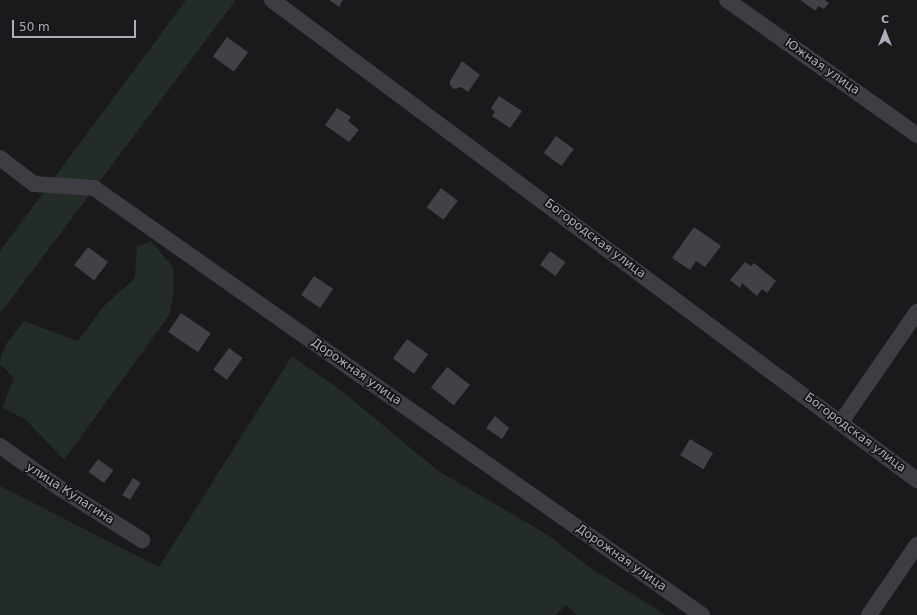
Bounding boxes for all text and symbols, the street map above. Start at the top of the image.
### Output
scale bar [14,12,138,38]
north arrow [865,12,905,52]
text: С [881,13,889,26]
text: 50 m [19,20,50,34]
street label: Южная улица [782,36,862,98]
street label: Богородская улица [542,196,648,282]
street label: Дорожная улица [308,335,404,409]
street label: Богородская улица [802,390,908,476]
street label: улица Кулагина [23,460,117,528]
street label: Дорожная улица [573,521,669,595]

